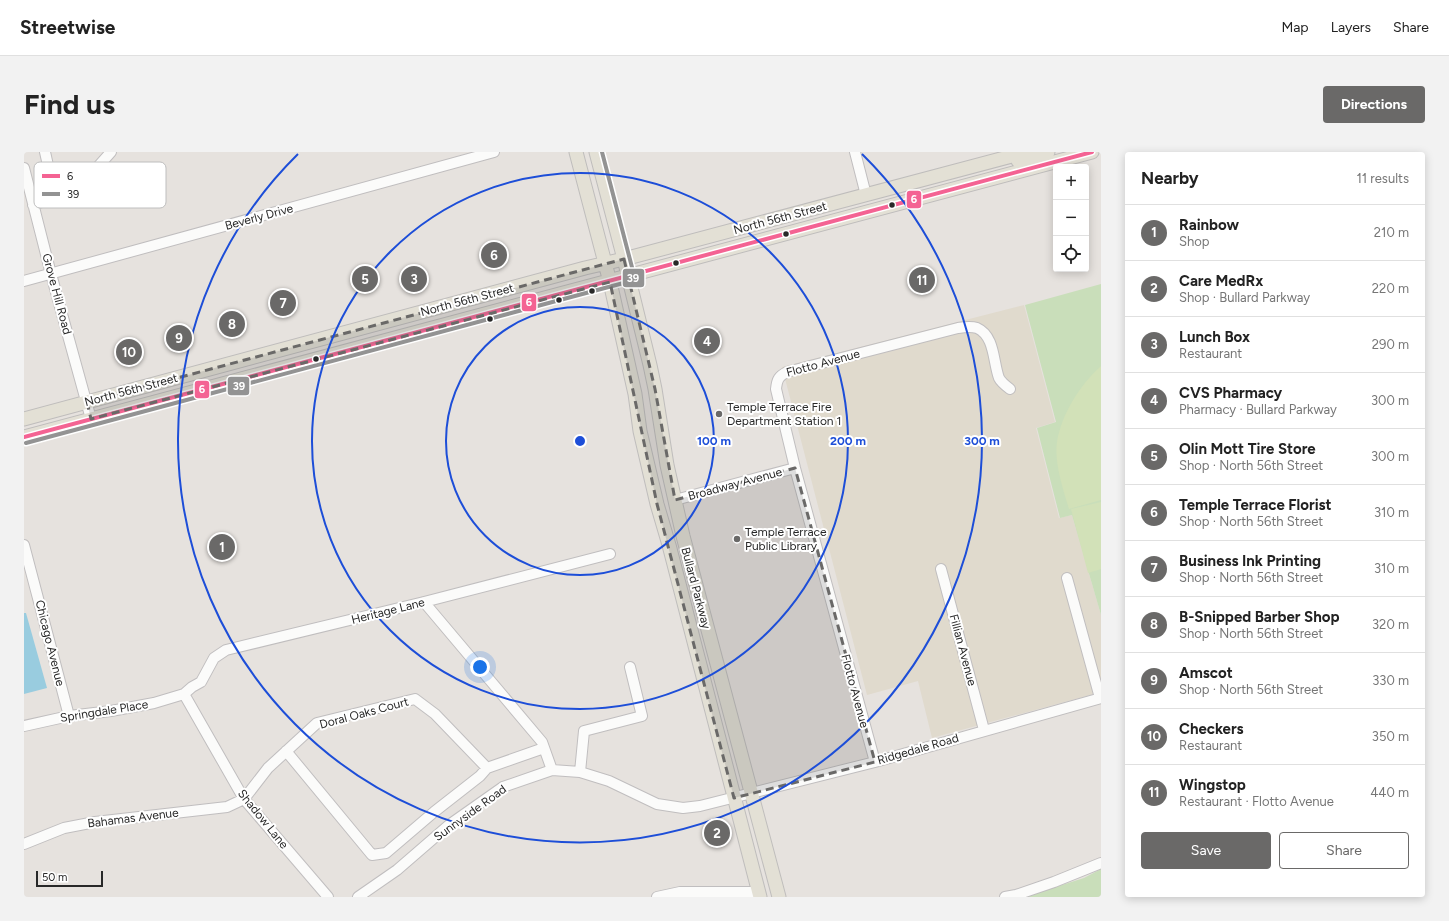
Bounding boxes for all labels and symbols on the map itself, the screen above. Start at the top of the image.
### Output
legend [34,162,166,208]
text: 6 [67,170,73,183]
text: 39 [67,188,79,201]
line badge: 6 [906,190,922,209]
text: 6 [911,193,918,206]
street label: North 56th Street [732,199,829,237]
unlabelled marker [887,200,897,210]
street label: Beverly Drive [223,201,295,233]
unlabelled marker [781,229,791,239]
pin: 6 [481,240,507,270]
street label: Grove Hill Road [39,252,75,336]
unlabelled marker [671,258,681,268]
pin: 5 [352,264,378,294]
pin: 3 [401,264,427,294]
pin: 11 [909,265,935,295]
line badge: 39 [622,268,645,288]
text: 39 [627,272,639,285]
street label: North 56th Street [419,281,516,319]
unlabelled marker [587,286,597,296]
pin: 7 [270,288,296,318]
line badge: 6 [521,293,537,312]
unlabelled marker [554,295,564,305]
text: 6 [526,296,533,309]
pin: 8 [219,309,245,339]
unlabelled marker [485,314,495,324]
pin: 9 [166,323,192,353]
pin: 4 [694,326,720,356]
pin: 10 [116,337,142,367]
street label: Flotto Avenue [785,346,862,380]
unlabelled marker [311,354,321,364]
street label: North 56th Street [83,371,180,409]
line badge: 39 [227,376,250,396]
line badge: 6 [194,380,210,399]
text: 39 [233,380,245,393]
text: 6 [199,383,206,396]
place label: Temple Terrace Fire Department Station 1 [727,400,841,428]
marker: Temple Terrace Fire Department Station 1 [714,409,724,419]
centre of rings [573,434,587,448]
text: 100 m [697,434,731,448]
text: 200 m [830,434,866,448]
text: 300 m [964,434,1000,448]
street label: Broadway Avenue [687,465,784,503]
place label: Temple Terrace Public Library [745,525,827,553]
pin: 1 [209,532,235,562]
marker: Temple Terrace Public Library [732,534,742,544]
street label: Bullard Parkway [678,546,714,631]
street label: Heritage Lane [350,595,427,627]
street label: Chicago Avenue [33,598,68,688]
street label: Fillian Avenue [947,613,979,688]
street label: Flotto Avenue [838,653,872,730]
your location [470,657,490,677]
street label: Doral Oaks Court [318,694,411,732]
street label: Springdale Place [59,697,150,725]
street label: Ridgedale Road [876,731,960,767]
street label: Sunnyside Road [431,782,509,844]
street label: Shadow Lane [235,787,291,852]
street label: Bahamas Avenue [87,805,180,831]
pin: 2 [704,818,730,848]
scale bar [36,869,103,888]

